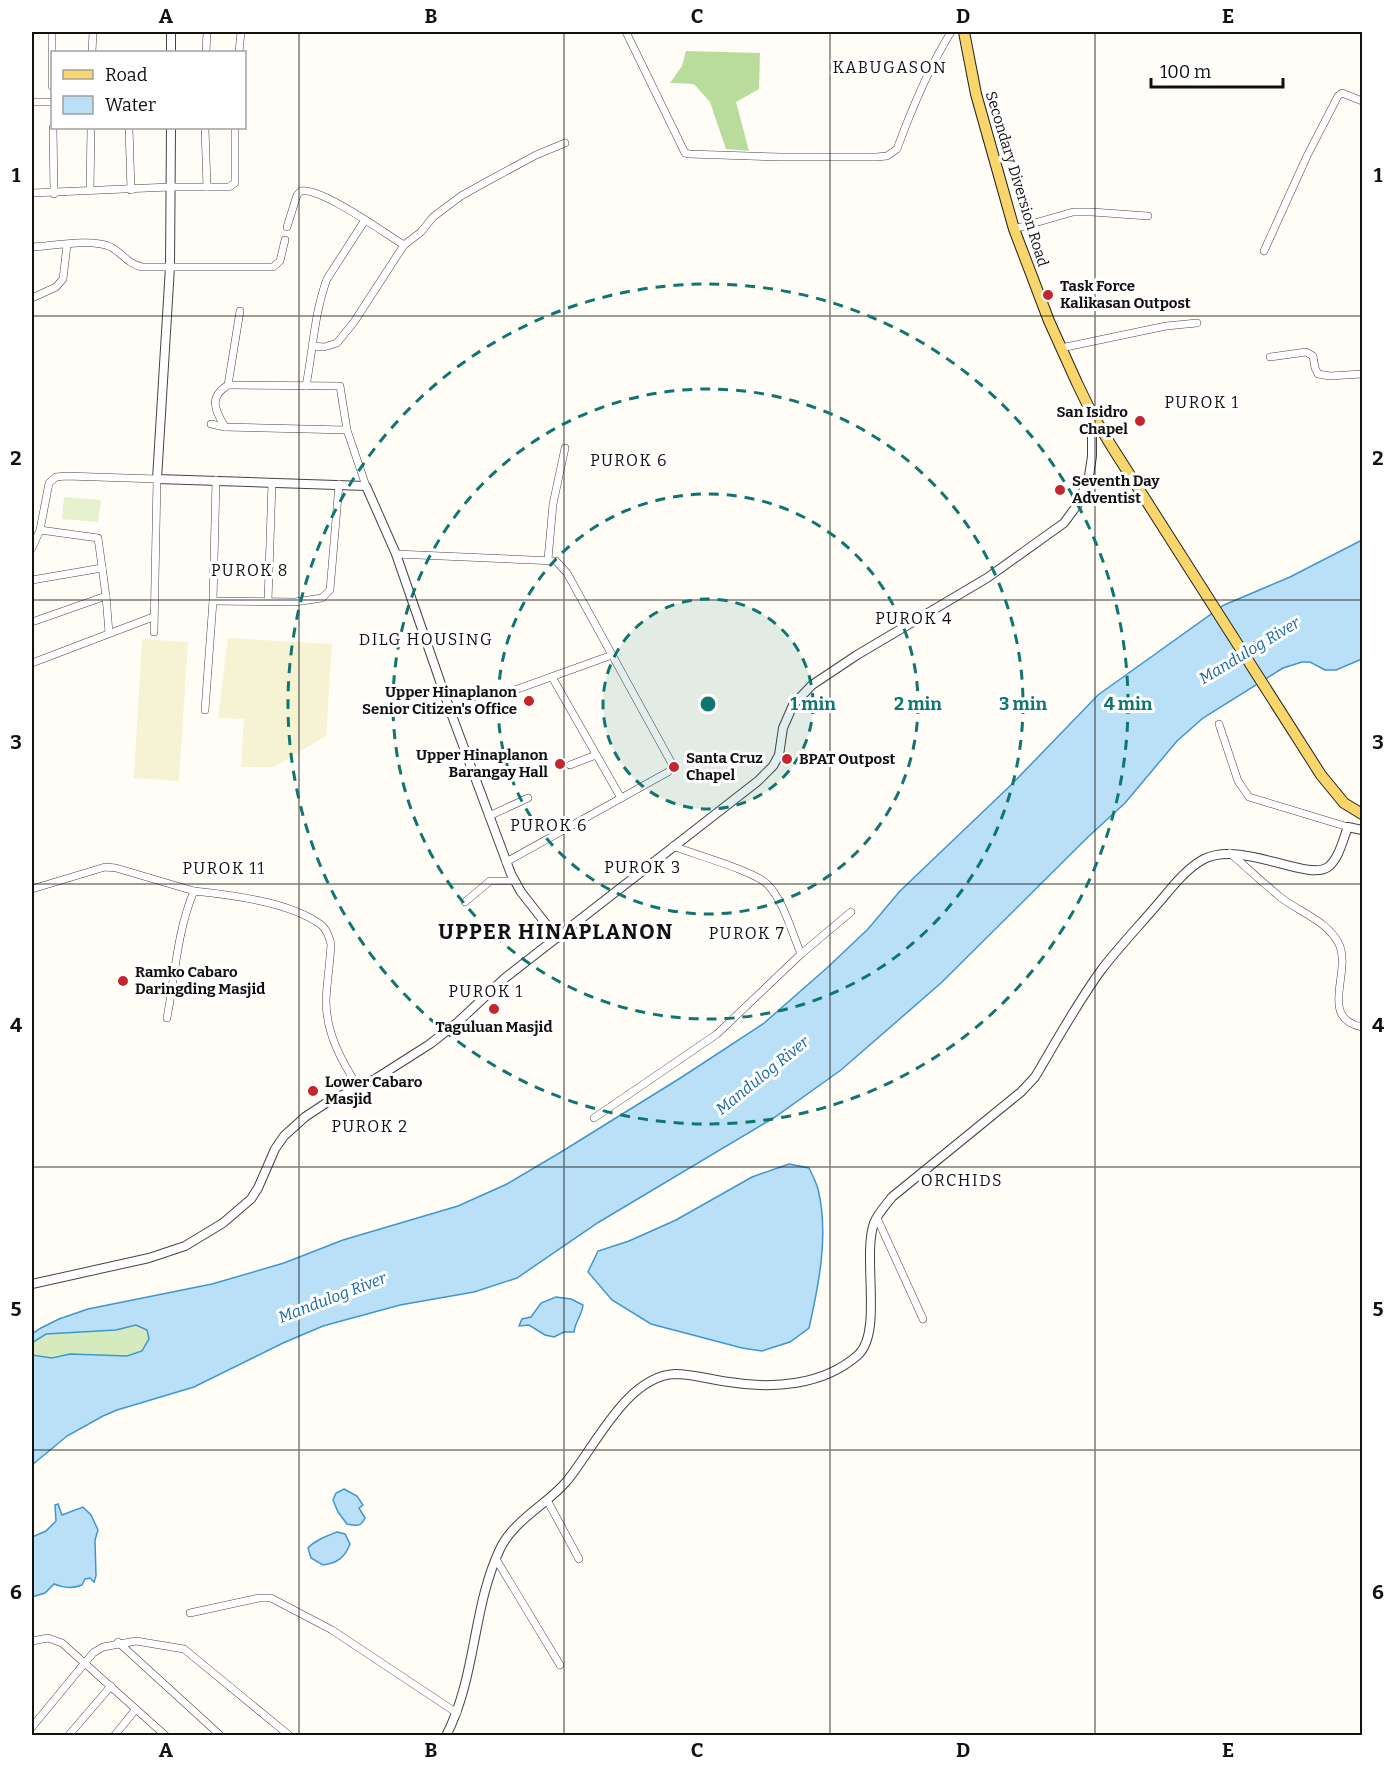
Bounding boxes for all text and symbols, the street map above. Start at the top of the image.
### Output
text: A [159,4,174,28]
text: B [425,4,438,28]
text: C [691,4,703,28]
text: D [956,4,970,28]
text: E [1222,4,1234,28]
legend [51,51,246,129]
scale bar [1151,51,1283,89]
district label: KABUGASON [833,58,947,77]
text: 100 m [1160,61,1211,83]
text: Road [105,64,148,86]
street label: Secondary Diversion Road [982,89,1052,269]
text: Water [105,94,156,116]
text: 1 [12,163,21,187]
text: 1 [1374,163,1383,187]
place label: Task Force Kalikasan Outpost [1060,277,1191,312]
marker: Task Force Kalikasan Outpost [1041,288,1055,302]
district label: PUROK 1 [1165,393,1239,412]
place label: San Isidro Chapel [1057,403,1128,438]
marker: San Isidro Chapel [1133,414,1147,428]
text: 2 [10,446,22,470]
text: 2 [1372,446,1384,470]
district label: PUROK 6 [590,451,668,470]
place label: Seventh Day Adventist [1072,472,1160,507]
marker: Seventh Day Adventist [1053,483,1067,497]
district label: PUROK 8 [211,561,289,580]
district label: PUROK 4 [875,609,953,628]
water label: Mandulog River [1196,612,1304,688]
district label: DILG HOUSING [359,630,493,649]
place label: Upper Hinaplanon Senior Citizen's Office [362,683,517,718]
text: 1 min [790,693,836,715]
text: 2 min [894,693,942,715]
text: 3 min [999,693,1047,715]
text: 4 min [1104,693,1153,715]
marker: Upper Hinaplanon Senior Citizen's Office [522,694,536,708]
centre of rings [698,694,718,714]
text: 3 [10,730,22,754]
text: 3 [1372,730,1384,754]
place label: Upper Hinaplanon Barangay Hall [416,746,548,781]
place label: Santa Cruz Chapel [686,749,763,784]
place label: BPAT Outpost [799,750,896,768]
marker: BPAT Outpost [780,752,794,766]
marker: Upper Hinaplanon Barangay Hall [553,757,567,771]
marker: Santa Cruz Chapel [667,760,681,774]
district label: PUROK 6 [510,816,588,835]
district label: PUROK 3 [604,858,682,877]
district label: PUROK 11 [183,859,265,878]
district label: UPPER HINAPLANON [438,919,674,945]
district label: PUROK 7 [709,924,785,943]
place label: Ramko Cabaro Daringding Masjid [135,963,265,998]
marker: Ramko Cabaro Daringding Masjid [116,974,130,988]
district label: PUROK 1 [449,982,523,1001]
marker: Taguluan Masjid [487,1002,501,1016]
text: 4 [10,1013,22,1037]
text: 4 [1372,1013,1384,1037]
place label: Taguluan Masjid [436,1018,552,1036]
water label: Mandulog River [712,1031,814,1119]
place label: Lower Cabaro Masjid [325,1073,423,1108]
marker: Lower Cabaro Masjid [306,1084,320,1098]
district label: PUROK 2 [331,1117,409,1136]
district label: ORCHIDS [921,1171,1003,1190]
water label: Mandulog River [276,1268,390,1327]
text: 5 [11,1297,22,1321]
text: 5 [1373,1297,1384,1321]
text: 6 [10,1580,22,1604]
text: 6 [1372,1580,1384,1604]
text: A [159,1738,174,1762]
text: B [425,1738,438,1762]
text: C [691,1738,703,1762]
text: D [956,1738,970,1762]
text: E [1222,1738,1234,1762]

